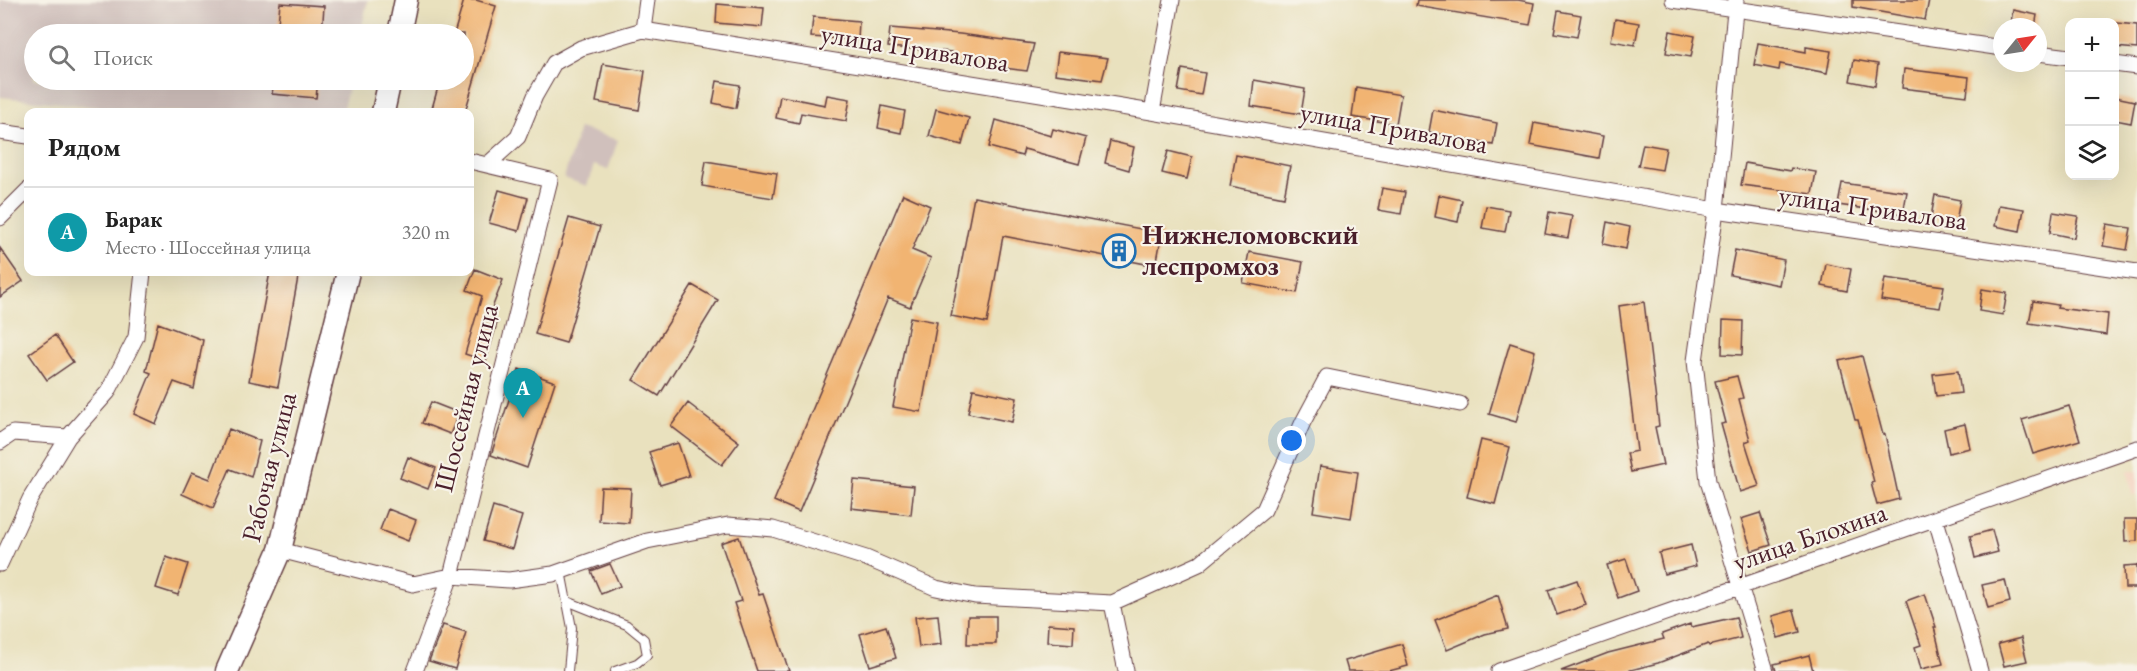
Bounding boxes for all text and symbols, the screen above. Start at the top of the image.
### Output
street label: улица Привалова [819,15,1012,80]
north arrow [1993,18,2047,72]
map controls [2065,18,2119,180]
button: + [2065,18,2119,72]
search box [24,24,474,90]
icon: search [45,41,78,74]
text: Поиск [93,43,153,72]
button: − [2065,72,2119,126]
street label: улица Привалова [1298,94,1491,161]
button: layers [2065,126,2119,180]
text: Рядом [48,130,121,164]
street label: улица Привалова [1777,177,1970,238]
text: Барак [105,205,162,234]
place label: Нижнеломовский леспромхоз [1142,217,1358,283]
text: A [60,219,75,245]
text: 320 m [402,219,450,245]
building icon: Нижнеломовский леспромхоз [1101,233,1137,269]
text: Место · Шоссейная улица [105,234,311,260]
street label: Шоссейная улица [425,300,506,495]
pin: A [504,368,542,418]
street label: Рабочая улица [233,388,304,546]
your location [1277,426,1306,455]
street label: улица Блохина [1728,494,1892,579]

